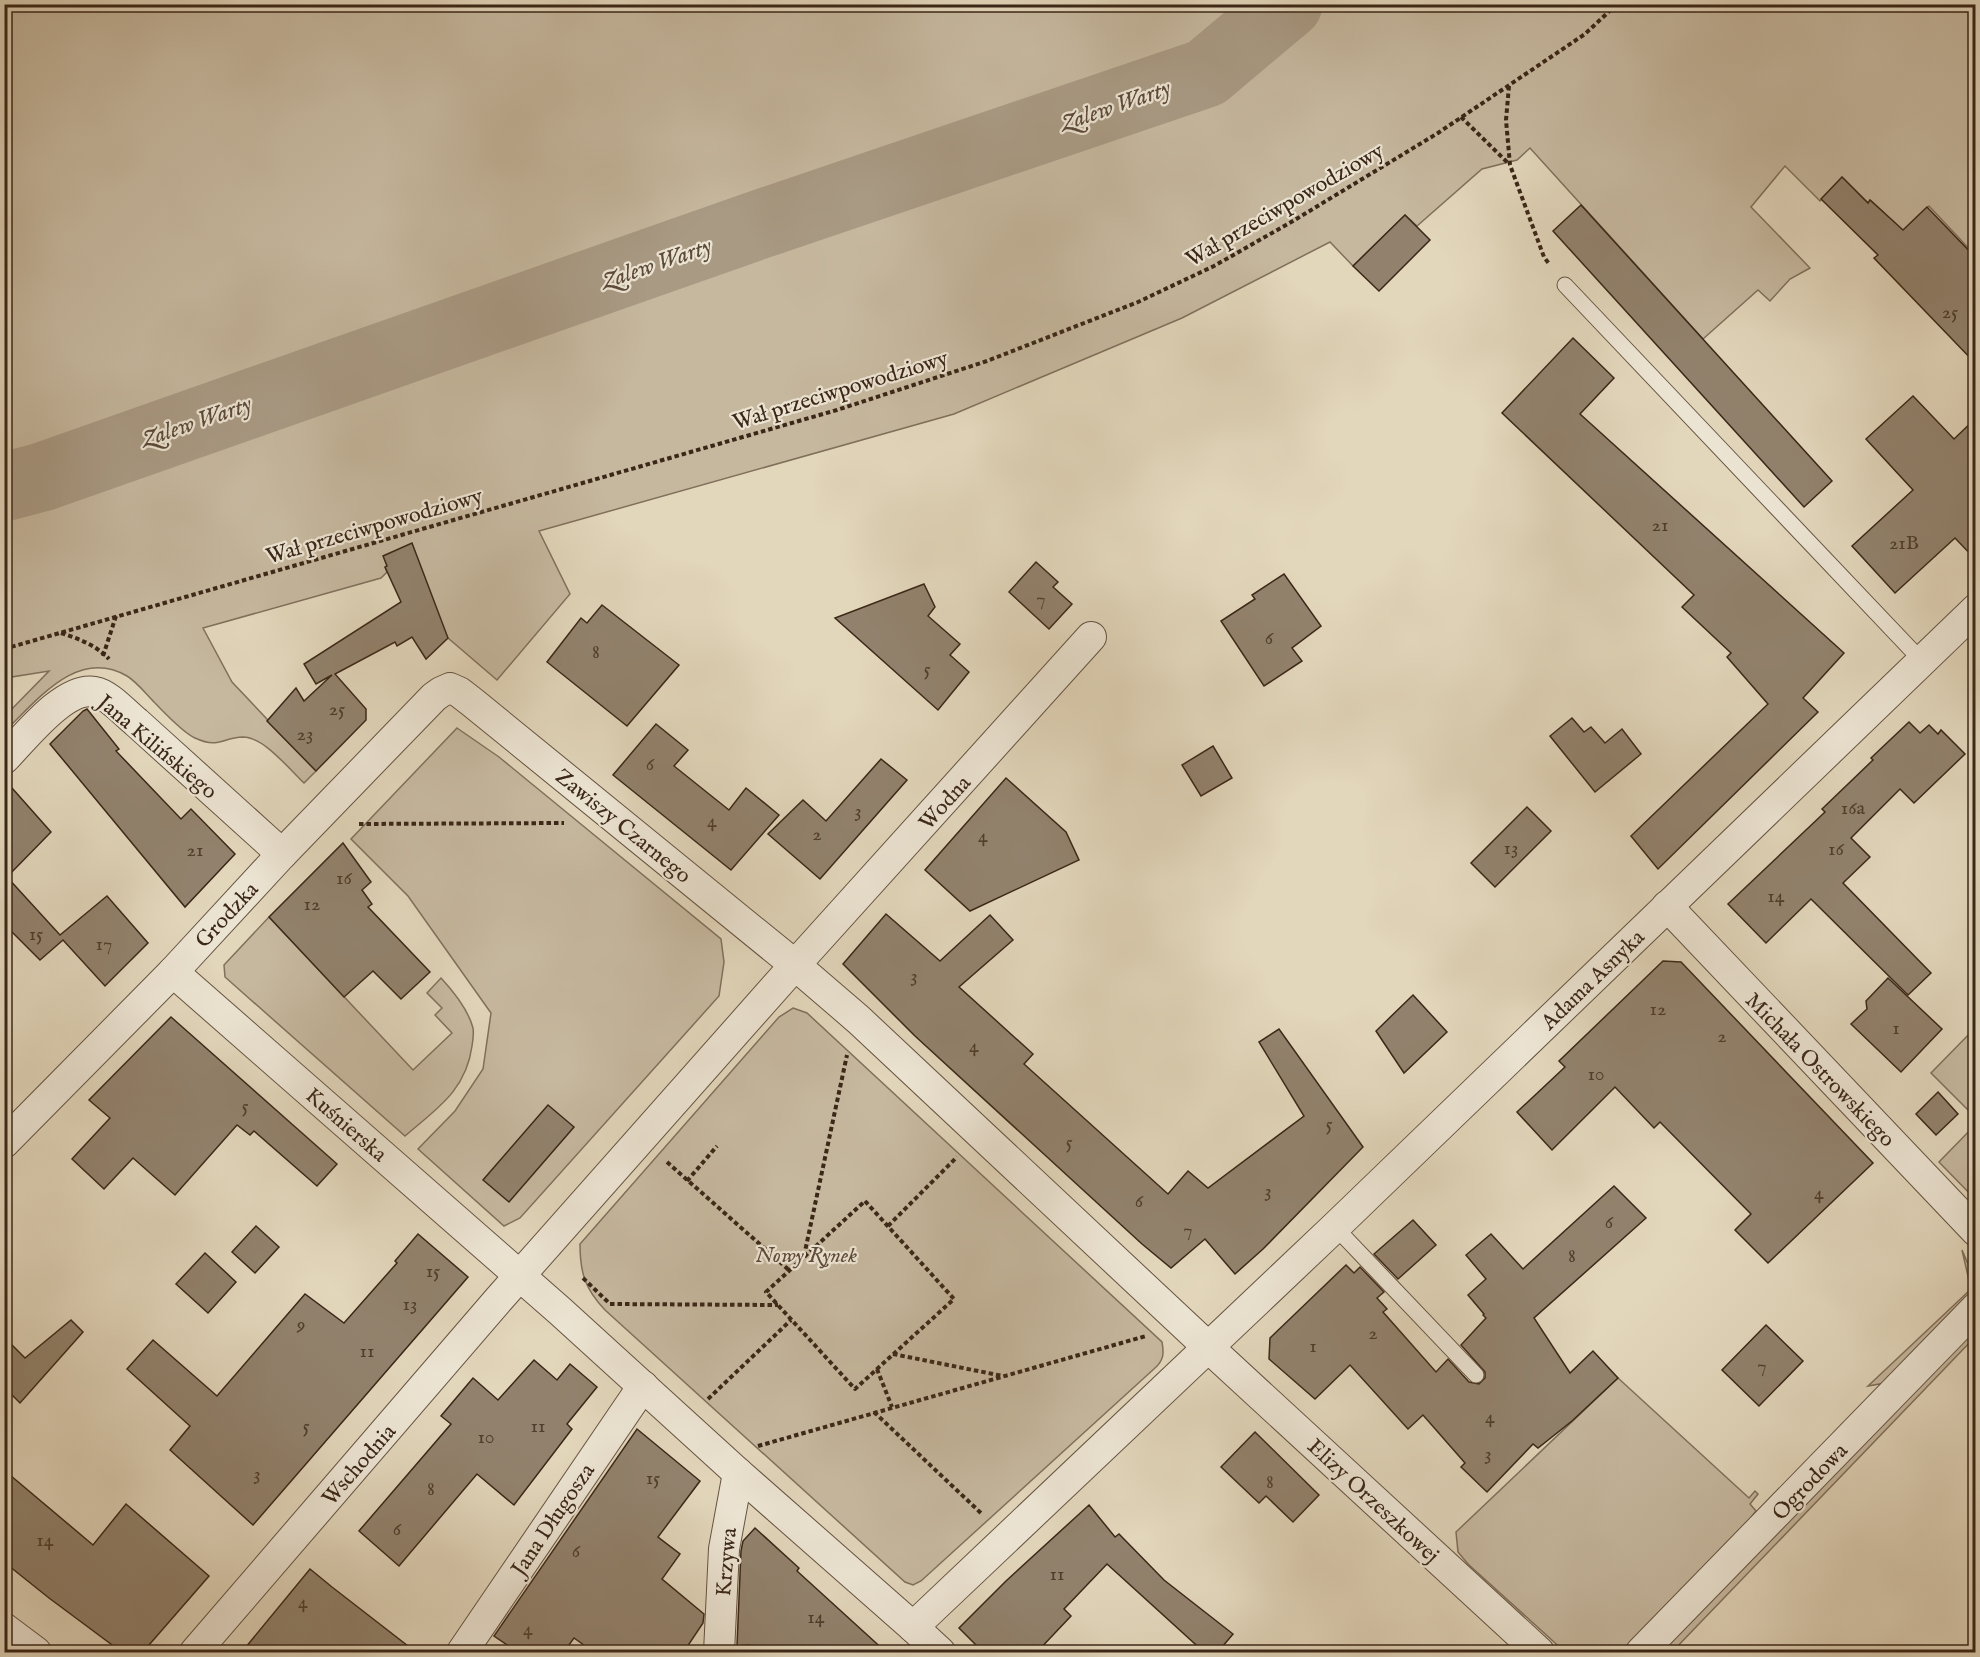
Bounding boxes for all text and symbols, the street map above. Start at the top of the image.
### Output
water label: Zalew Warty [1054,73,1176,140]
street label: Wał przeciwpowodziowy [1181,138,1389,274]
water label: Zalew Warty [595,231,717,298]
house number: 25 [1942,300,1958,325]
street label: Wał przeciwpowodziowy [729,345,952,437]
water label: Zalew Warty [135,389,257,456]
street label: Wał przeciwpowodziowy [263,483,486,571]
house number: 21 [1652,513,1668,538]
house number: 21B [1889,531,1919,556]
house number: 7 [1036,587,1046,612]
house number: 6 [1265,626,1274,651]
house number: 8 [592,640,600,665]
house number: 5 [923,657,931,682]
street label: Jana Kilińskiego [89,687,223,806]
house number: 25 [329,697,345,722]
house number: 23 [297,722,313,747]
house number: 6 [646,752,655,777]
street label: Zawiszy Czarnego [549,763,697,890]
street label: Wodna [913,770,978,837]
house number: 16a [1841,796,1866,821]
house number: 3 [854,799,862,824]
house number: 4 [707,809,717,834]
house number: 2 [812,822,822,847]
house number: 4 [978,824,988,849]
house number: 13 [1504,836,1518,861]
house number: 16 [1828,837,1845,862]
house number: 21 [187,838,203,863]
house number: 16 [336,866,353,891]
street label: Grodzka [190,876,266,954]
house number: 14 [1767,884,1785,909]
house number: 12 [304,892,320,917]
house number: 15 [29,922,43,947]
street label: Adama Asnyka [1535,924,1651,1038]
house number: 17 [96,932,112,957]
house number: 3 [910,964,918,989]
street label: Michała Ostrowskiego [1739,987,1901,1154]
house number: 12 [1650,997,1666,1022]
house number: 1 [1892,1016,1900,1041]
house number: 2 [1717,1024,1727,1049]
house number: 4 [969,1034,979,1059]
house number: 10 [1587,1062,1605,1087]
street label: Kuśnierska [299,1082,393,1169]
house number: 5 [241,1094,249,1119]
house number: 5 [1325,1112,1333,1137]
house number: 5 [1065,1130,1073,1155]
house number: 3 [1264,1179,1272,1204]
house number: 4 [1814,1181,1824,1206]
house number: 6 [1135,1189,1144,1214]
house number: 6 [1605,1210,1614,1235]
house number: 7 [1183,1218,1193,1243]
park label: Nowy Rynek [755,1242,857,1270]
house number: 8 [1568,1244,1576,1269]
house number: 15 [426,1259,440,1284]
house number: 13 [403,1292,417,1317]
house number: 9 [296,1312,305,1337]
house number: 2 [1368,1321,1378,1346]
house number: 1 [1309,1334,1317,1359]
house number: 11 [360,1339,374,1364]
house number: 7 [1757,1354,1767,1379]
house number: 4 [1485,1405,1495,1430]
house number: 5 [302,1414,310,1439]
house number: 11 [531,1414,545,1439]
street label: Wschodnia [316,1418,403,1512]
house number: 10 [477,1425,495,1450]
street label: Elizy Orzeszkowej [1301,1433,1444,1570]
street label: Ogrodowa [1767,1437,1855,1527]
house number: 3 [1484,1442,1492,1467]
street label: Jana Długosza [504,1458,602,1584]
house number: 3 [253,1462,261,1487]
house number: 15 [646,1466,660,1491]
house number: 8 [1266,1470,1274,1495]
house number: 8 [427,1477,435,1502]
house number: 6 [393,1517,402,1542]
street label: Krzywa [710,1526,744,1598]
house number: 14 [36,1528,54,1553]
house number: 6 [572,1539,581,1564]
house number: 11 [1050,1562,1064,1587]
house number: 4 [298,1590,308,1615]
house number: 14 [807,1605,825,1630]
house number: 4 [523,1617,533,1642]

